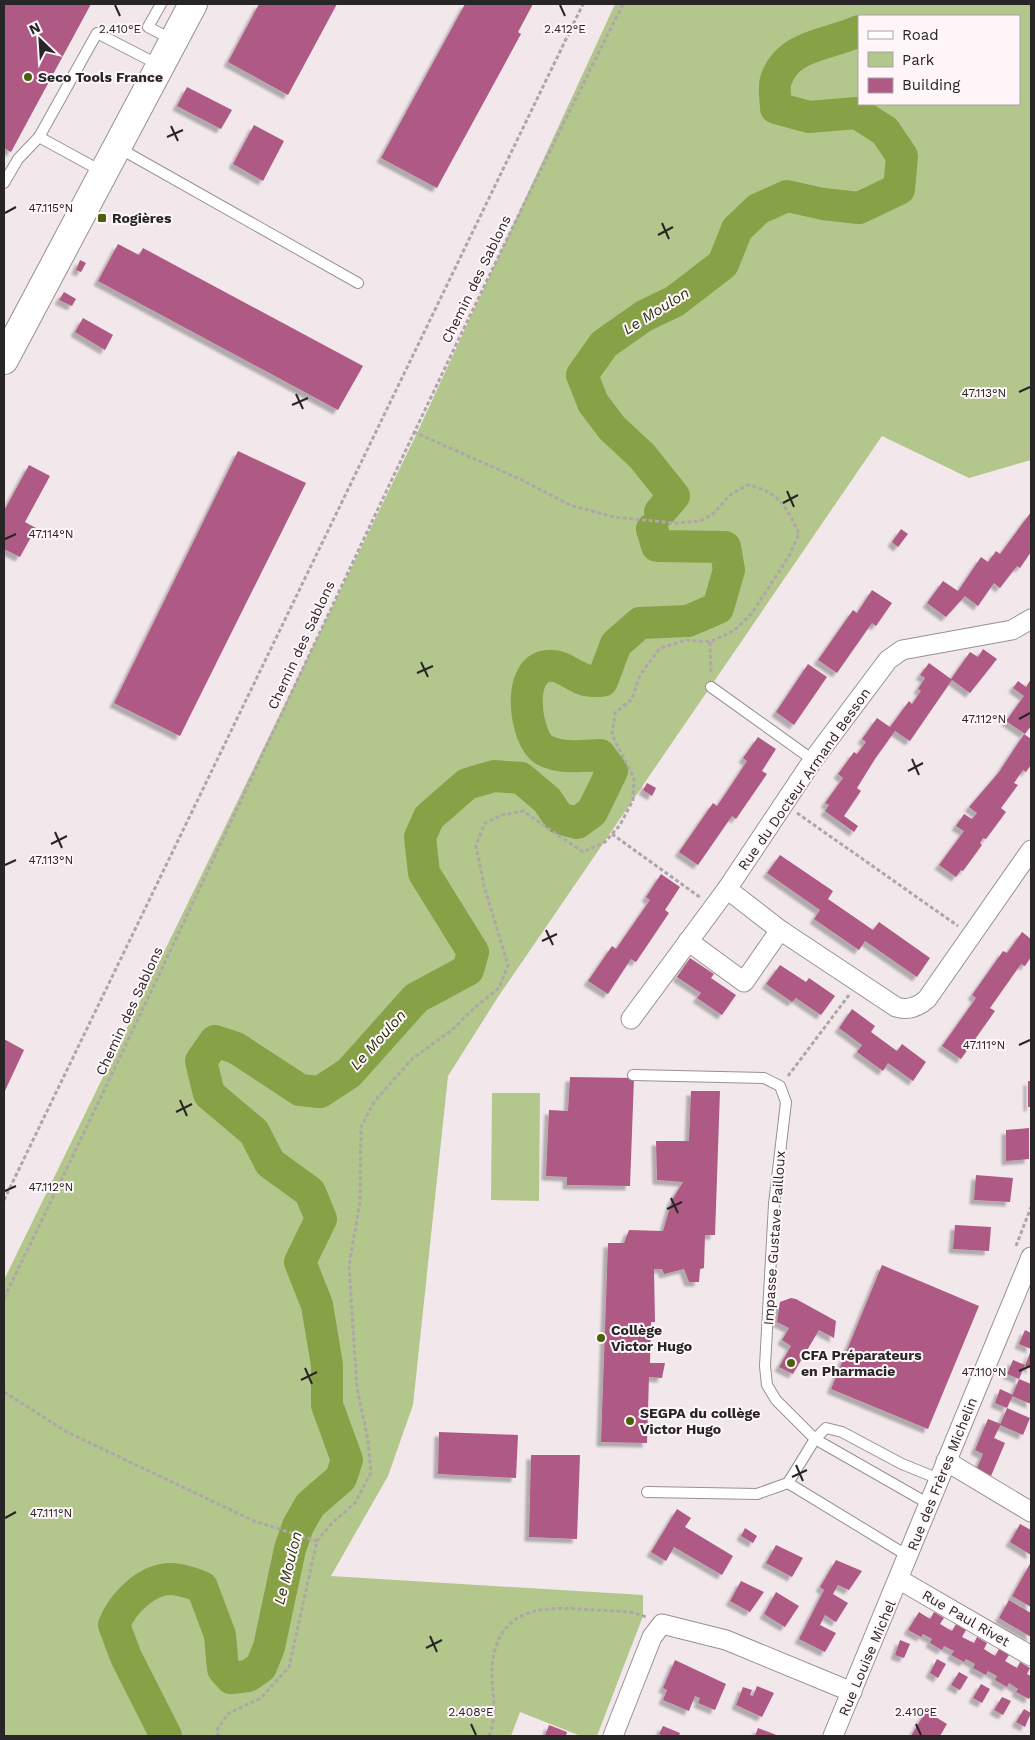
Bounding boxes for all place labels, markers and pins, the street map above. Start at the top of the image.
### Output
place label: Seco Tools France [38,69,163,85]
marker: Seco Tools France [22,71,34,83]
place label: Rogières [112,210,172,226]
marker: Rogières [96,212,108,224]
place label: Collège Victor Hugo [611,1322,692,1354]
marker: Collège Victor Hugo [595,1332,607,1344]
place label: CFA Préparateurs en Pharmacie [801,1347,922,1379]
marker: CFA Préparateurs en Pharmacie [785,1357,797,1369]
place label: SEGPA du collège Victor Hugo [640,1405,760,1437]
marker: SEGPA du collège Victor Hugo [624,1415,636,1427]

